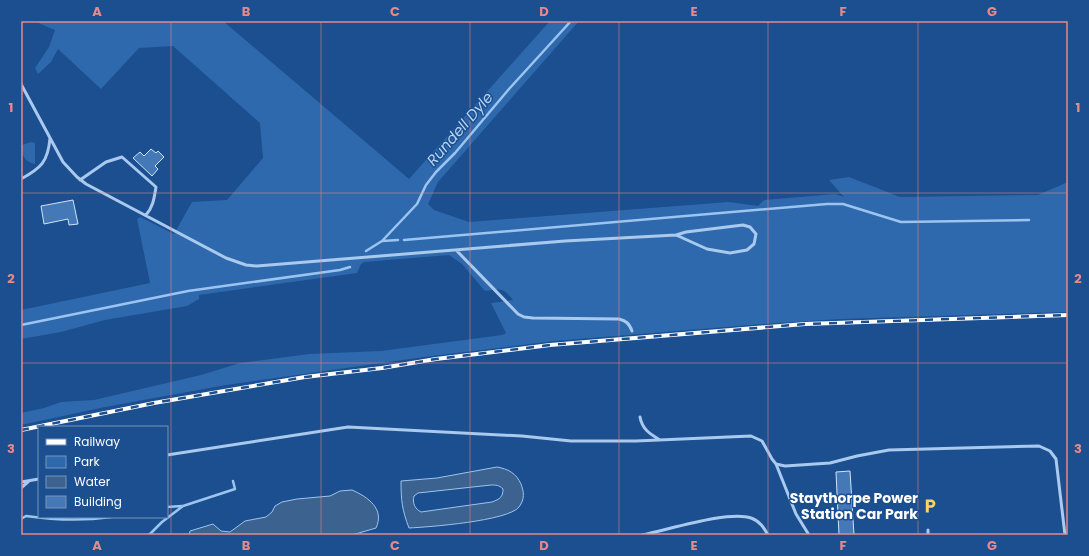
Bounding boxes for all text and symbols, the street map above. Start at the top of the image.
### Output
text: A [92,2,102,21]
text: B [242,2,251,21]
text: C [390,2,400,21]
text: D [539,2,549,21]
text: E [690,2,698,21]
text: F [839,2,847,21]
text: G [987,2,997,21]
water label: Rundell Dyle [422,87,498,170]
text: 1 [9,98,13,117]
text: 1 [1076,98,1080,117]
text: 2 [7,269,15,288]
text: 2 [1074,269,1082,288]
legend [38,426,168,518]
text: Railway [74,433,120,450]
text: 3 [7,439,15,458]
text: 3 [1074,439,1082,458]
text: Park [74,453,101,470]
text: Water [74,473,111,490]
place label: Staythorpe Power Station Car Park [790,488,918,524]
text: Building [74,493,122,510]
parking icon: Staythorpe Power Station Car Park [921,497,939,515]
text: A [92,536,102,555]
text: B [242,536,251,555]
text: C [390,536,400,555]
text: D [539,536,549,555]
text: E [690,536,698,555]
text: F [839,536,847,555]
text: G [987,536,997,555]

